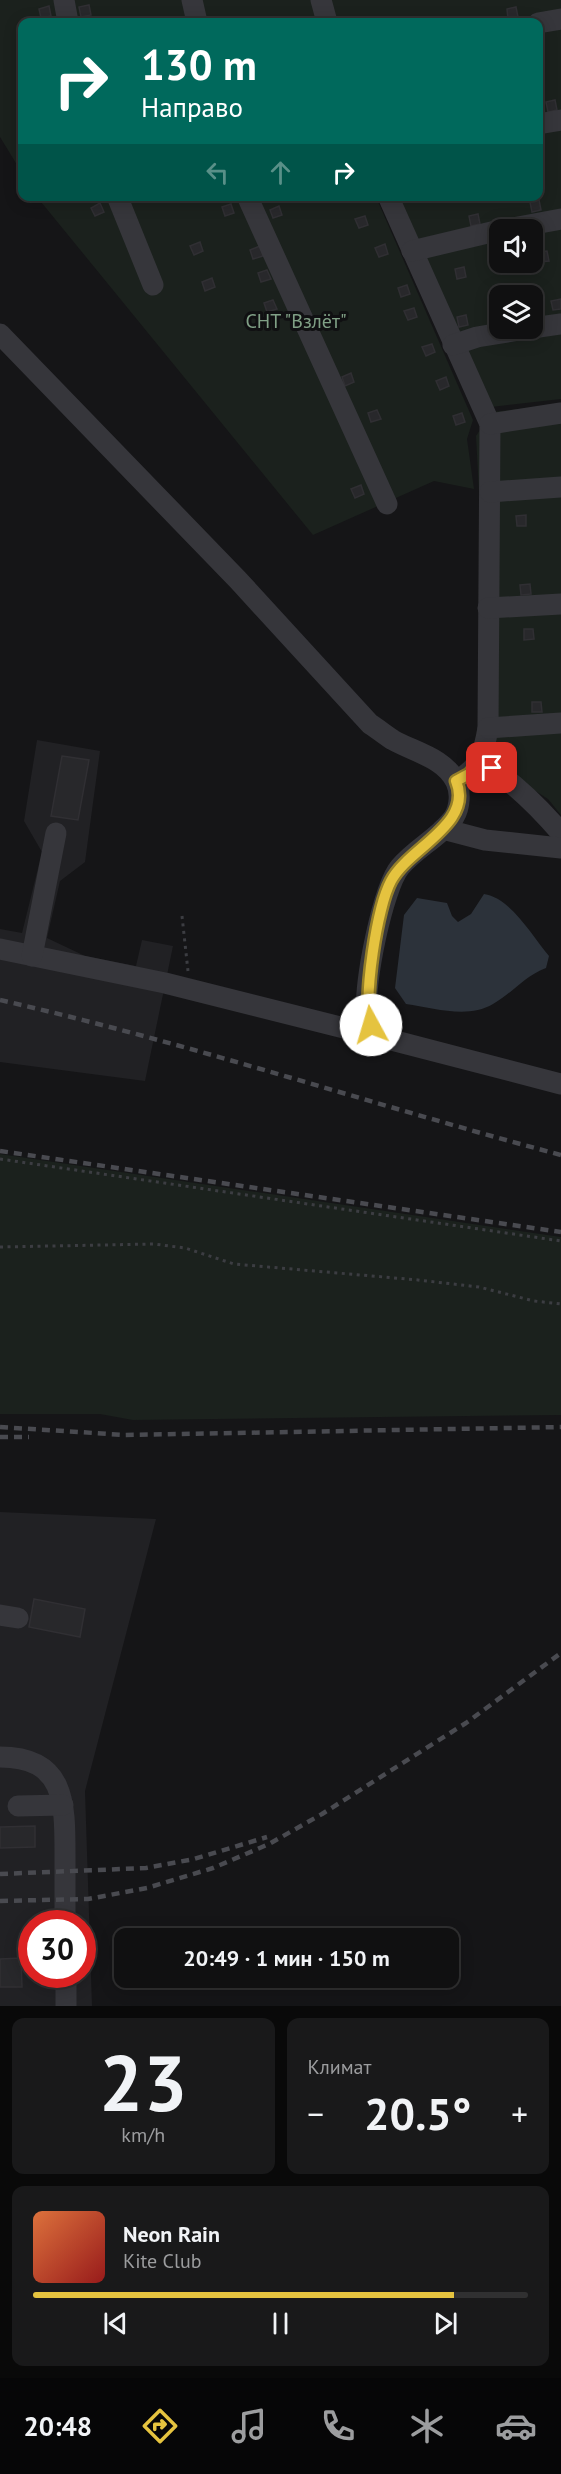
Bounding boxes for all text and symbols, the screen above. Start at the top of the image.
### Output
text: 130 m [141,37,257,92]
icon: right [42,42,120,120]
text: Направо [141,90,243,124]
icon: left [201,156,234,189]
icon: ahead [264,156,297,189]
icon: right [327,156,360,189]
map controls [489,219,543,339]
button: sound [489,219,543,273]
button: layers [489,285,543,339]
park label: СНТ "Взлёт" [245,308,347,334]
pin [466,742,517,793]
icon: arrive [475,751,508,784]
position arrow [339,993,403,1057]
speed limit sign: 30 [18,1910,96,1988]
text: 20:49 · 1 мин · 150 m [183,1944,390,1972]
text: 23 [99,2032,187,2133]
text: Климат [308,2054,371,2080]
text: 20.5° [364,2084,471,2142]
text: − [308,2092,324,2135]
text: + [511,2092,528,2135]
text: km/h [121,2122,165,2148]
text: Neon Rain [123,2220,220,2248]
text: Kite Club [123,2248,201,2274]
icon: previous [99,2307,132,2340]
icon: pause [264,2307,297,2340]
icon: next [429,2307,462,2340]
icon: directions [139,2405,181,2447]
icon: music [228,2405,270,2447]
icon: phone [317,2405,359,2447]
icon: climate [406,2405,448,2447]
icon: car [495,2405,537,2447]
text: 20:48 [24,2409,92,2443]

